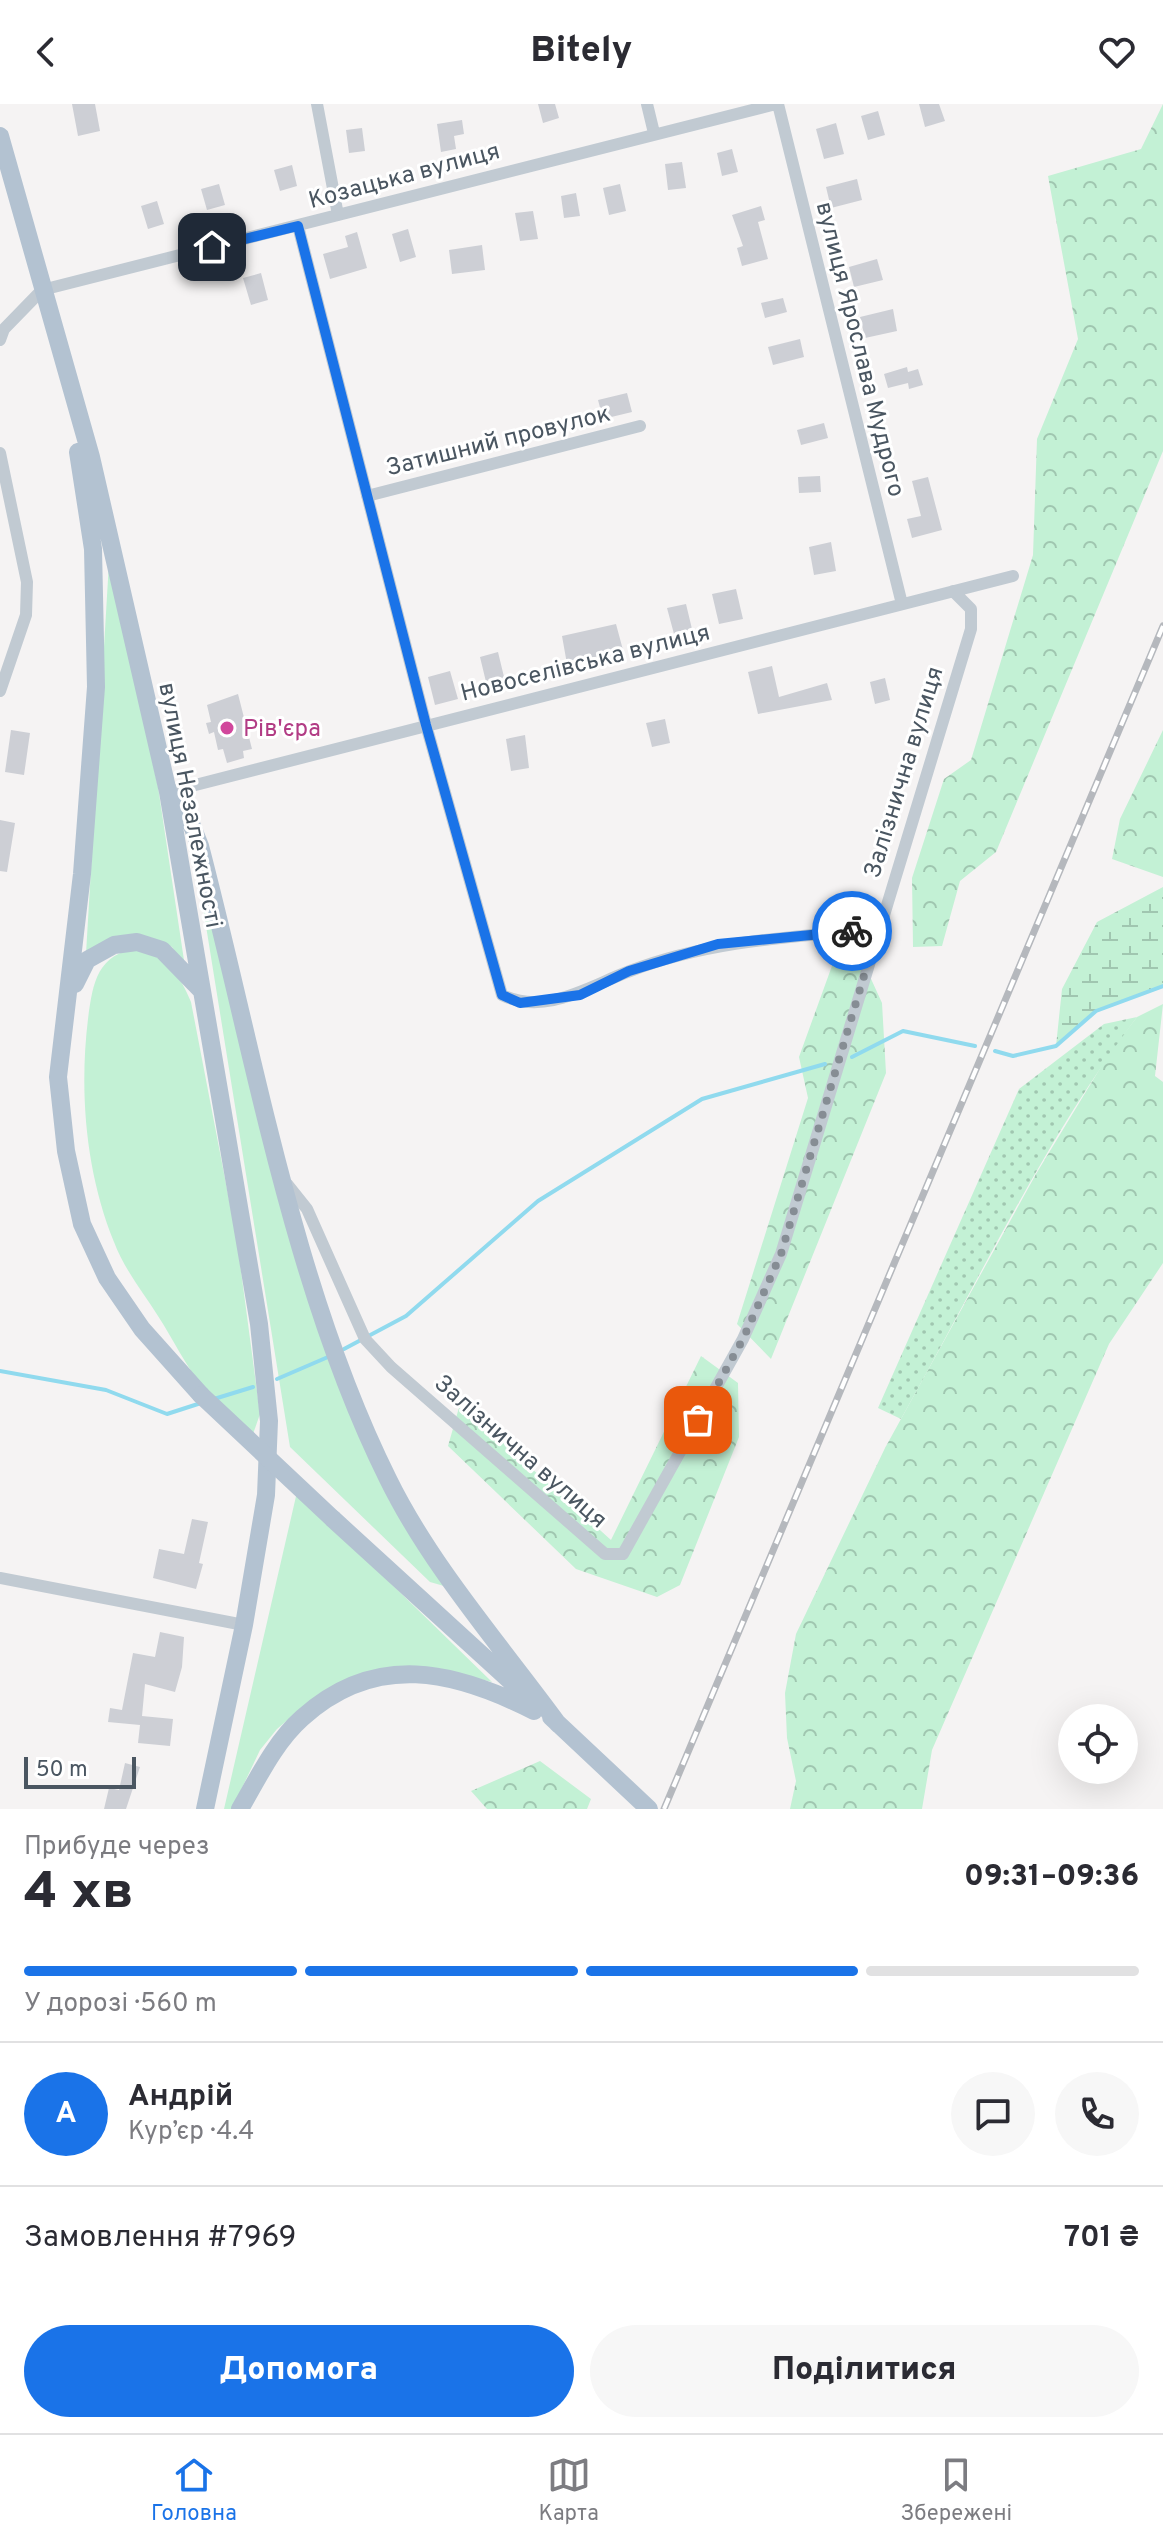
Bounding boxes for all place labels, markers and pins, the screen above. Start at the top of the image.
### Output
pin [178,213,246,281]
place label: Рів'єра [243,715,321,745]
marker: Рів'єра [218,719,236,737]
pin [664,1386,732,1454]

